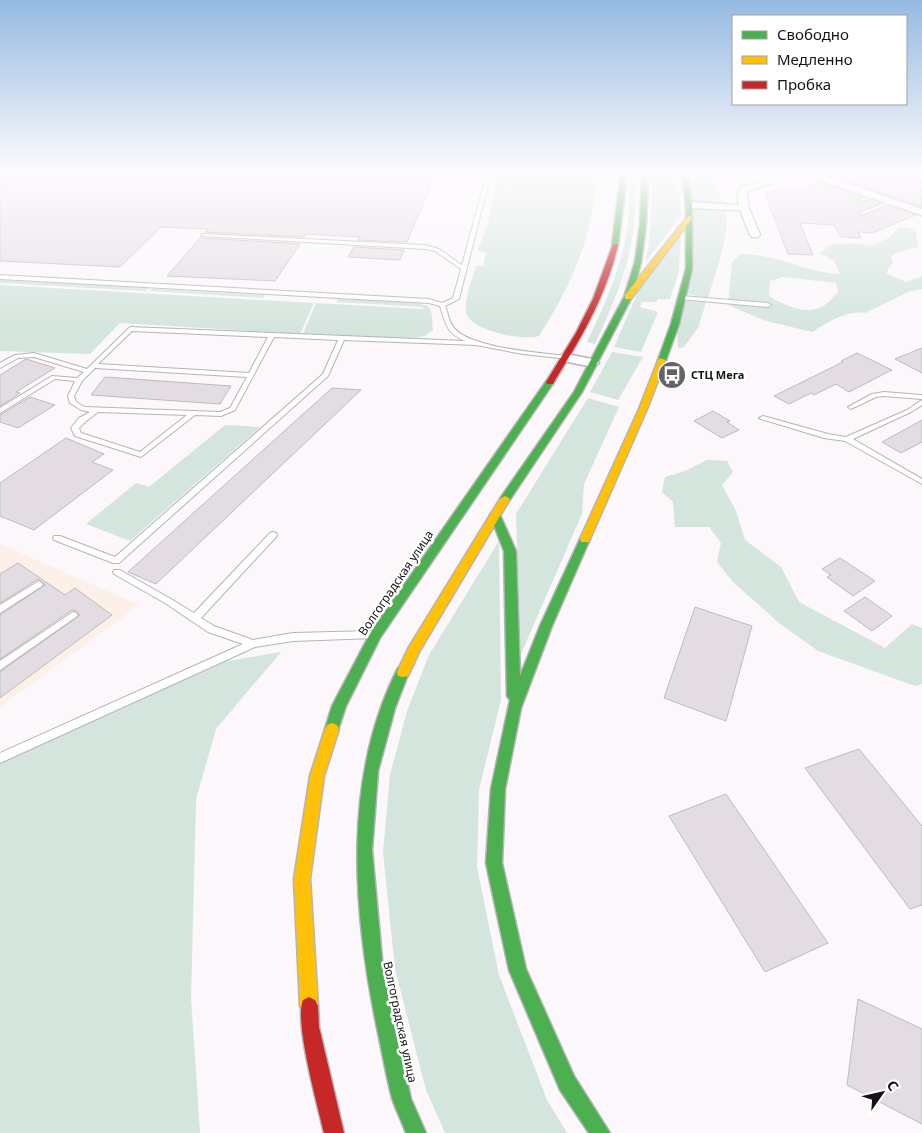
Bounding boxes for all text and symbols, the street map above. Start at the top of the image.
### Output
legend [732,15,907,105]
text: Свободно [777,24,849,44]
text: Медленно [777,49,853,69]
text: Пробка [777,74,831,94]
bus stop icon: СТЦ Мега [657,360,687,390]
place label: СТЦ Мега [691,367,744,382]
street label: Волгоградская улица [354,527,437,639]
street label: Волгоградская улица [379,960,422,1084]
north arrow [857,1068,907,1118]
text: С [883,1076,904,1095]

